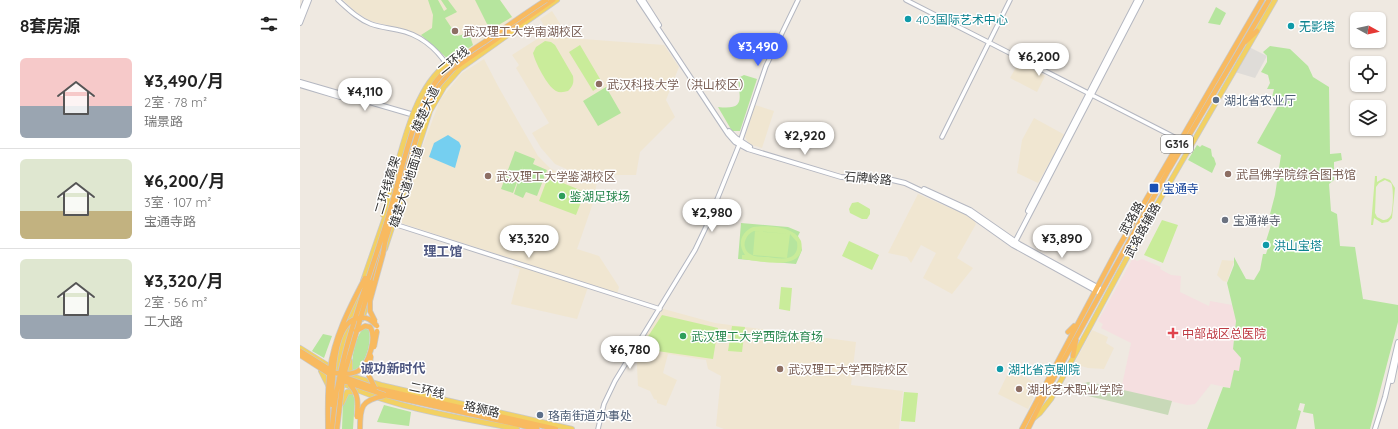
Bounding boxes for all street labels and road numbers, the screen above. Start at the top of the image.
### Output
street label: 二环线 [434,43,472,77]
street label: 雄楚大道 [408,84,442,134]
road number: G316 [1161,135,1193,153]
street label: 雄楚大道地面道 [386,145,426,229]
street label: 二环线高架 [371,154,403,216]
street label: 石牌岭路 [843,168,893,188]
street label: 武珞路 [1116,199,1146,237]
street label: 武珞路辅路 [1121,200,1163,260]
street label: 二环线 [408,379,446,401]
street label: 珞狮路 [463,398,501,420]

